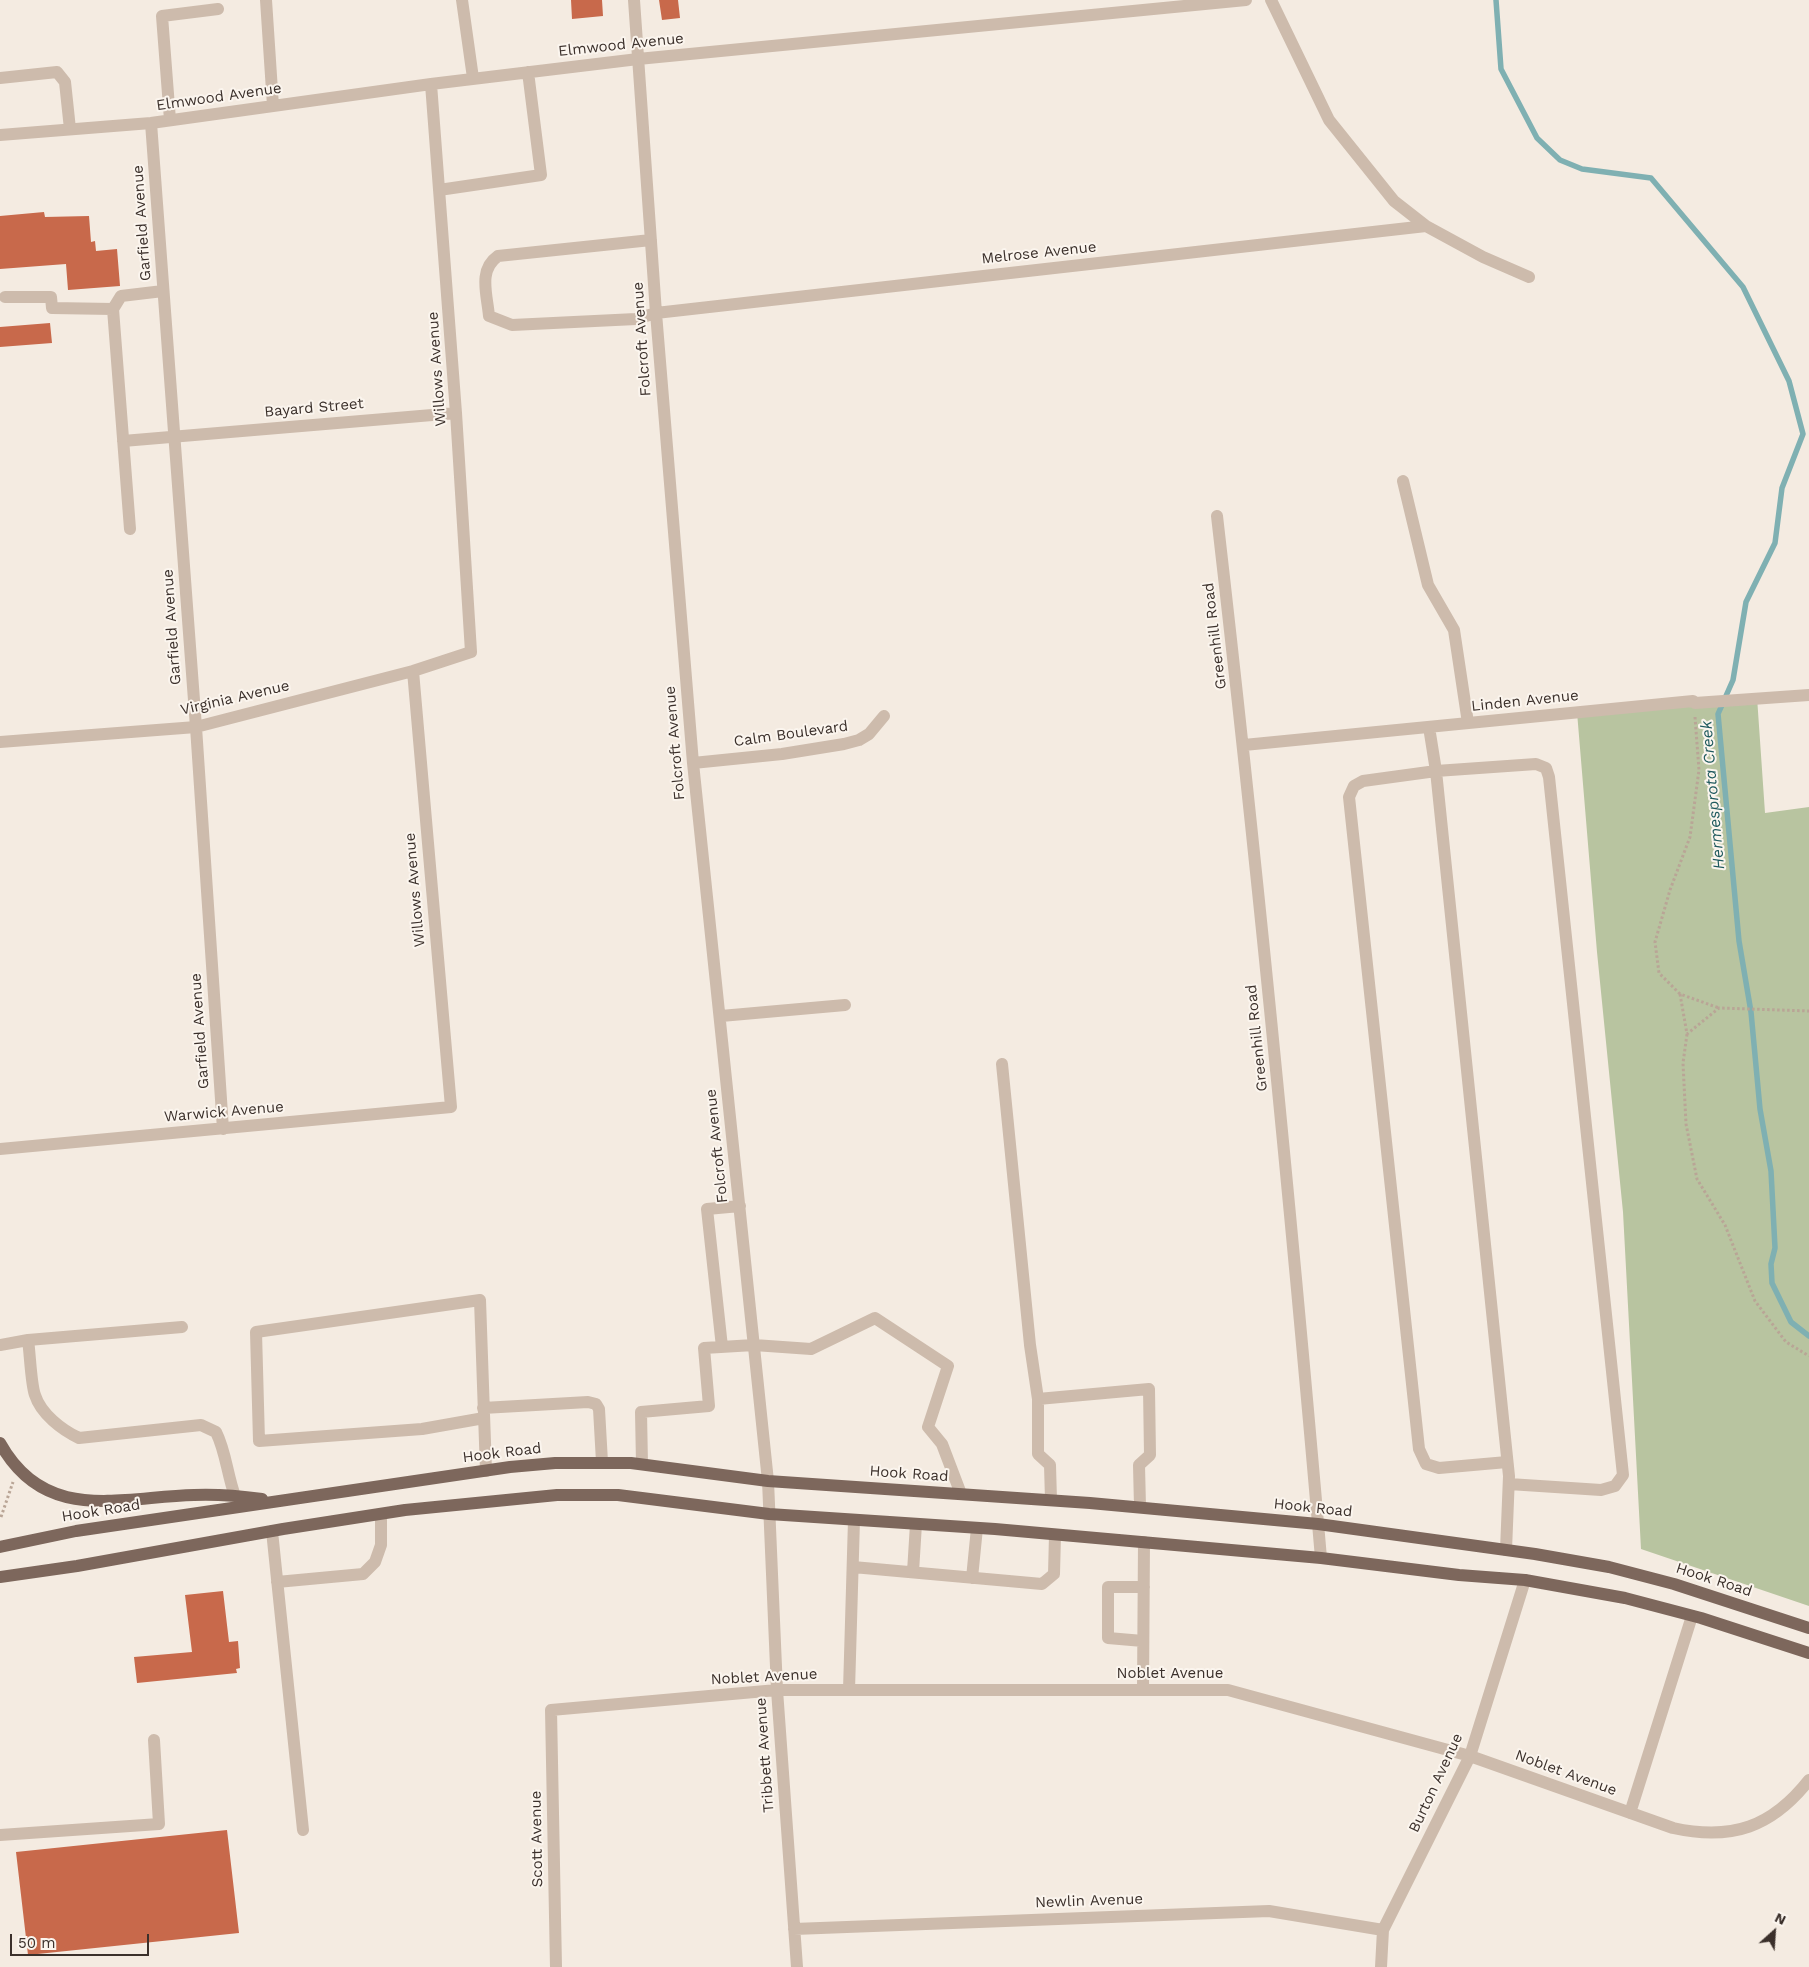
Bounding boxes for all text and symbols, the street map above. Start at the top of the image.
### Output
street label: Elmwood Avenue [557,29,685,61]
street label: Elmwood Avenue [155,79,283,115]
street label: Garfield Avenue [129,164,155,282]
street label: Melrose Avenue [981,238,1097,268]
street label: Folcroft Avenue [629,281,655,397]
street label: Willows Avenue [424,311,450,427]
street label: Bayard Street [264,395,364,421]
street label: Garfield Avenue [159,568,185,686]
street label: Greenhill Road [1200,582,1230,690]
street label: Virginia Avenue [179,677,291,719]
street label: Folcroft Avenue [661,685,689,801]
street label: Linden Avenue [1470,686,1580,716]
street label: Calm Boulevard [733,717,849,751]
water label: Hermesprota Creek [1697,720,1729,870]
street label: Willows Avenue [401,832,429,948]
street label: Garfield Avenue [187,972,213,1090]
street label: Greenhill Road [1242,984,1272,1092]
street label: Folcroft Avenue [702,1088,732,1204]
street label: Warwick Avenue [163,1098,285,1126]
street label: Hook Road [462,1439,542,1467]
street label: Hook Road [869,1462,949,1486]
street label: Hook Road [1273,1495,1353,1521]
street label: Hook Road [61,1496,141,1526]
street label: Hook Road [1674,1559,1754,1601]
street label: Noblet Avenue [710,1665,818,1689]
street label: Noblet Avenue [1117,1665,1223,1683]
street label: Tribbett Avenue [752,1697,778,1813]
street label: Burton Avenue [1405,1731,1467,1835]
street label: Noblet Avenue [1513,1746,1619,1800]
street label: Scott Avenue [527,1791,547,1887]
street label: Newlin Avenue [1035,1890,1143,1912]
north arrow [1749,1907,1799,1957]
text: N [1772,1909,1789,1928]
scale bar [12,1924,151,1956]
text: 50 m [18,1934,55,1952]

